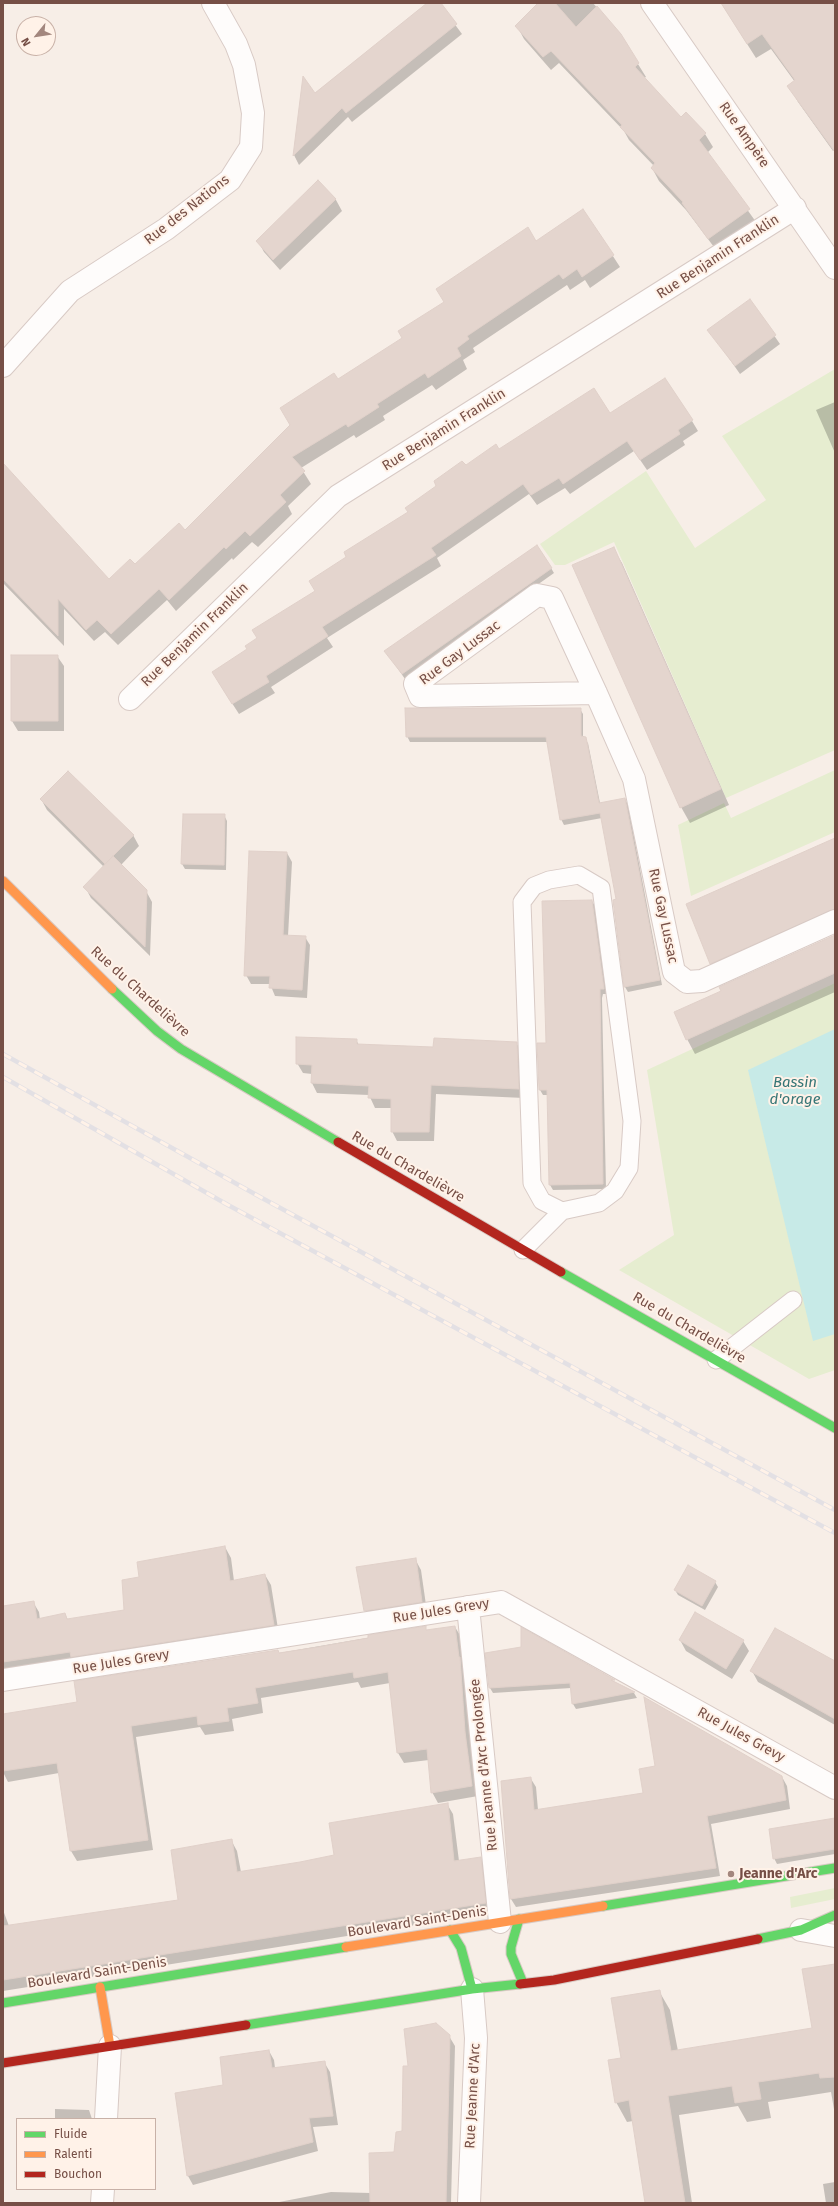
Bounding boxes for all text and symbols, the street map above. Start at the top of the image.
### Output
north arrow [16,16,56,56]
text: N [19,35,33,48]
street label: Rue Ampère [715,99,773,171]
street label: Rue des Nations [141,172,233,248]
street label: Rue Benjamin Franklin [654,211,782,303]
street label: Rue Benjamin Franklin [379,385,509,475]
street label: Rue Benjamin Franklin [138,580,252,690]
street label: Rue Gay Lussac [416,617,504,689]
street label: Rue Gay Lussac [645,867,681,965]
street label: Rue du Chardelièvre [87,943,193,1041]
water label: Bassin d'orage [770,1074,820,1109]
street label: Rue du Chardelièvre [348,1128,468,1206]
street label: Rue du Chardelièvre [629,1289,749,1367]
street label: Rue Jules Grevy [392,1595,490,1627]
street label: Rue Jules Grevy [72,1646,170,1678]
street label: Rue Jeanne d'Arc Prolongée [467,1678,501,1852]
street label: Rue Jules Grevy [694,1704,788,1766]
place label: Jeanne d'Arc [739,1866,817,1882]
marker: Jeanne d'Arc [726,1869,736,1879]
street label: Boulevard Saint-Denis [346,1903,488,1941]
street label: Boulevard Saint-Denis [26,1954,168,1992]
street label: Rue Jeanne d'Arc [462,2043,484,2149]
legend [16,2118,156,2190]
text: Fluide [54,2127,87,2141]
text: Ralenti [54,2147,92,2161]
text: Bouchon [54,2167,102,2181]

